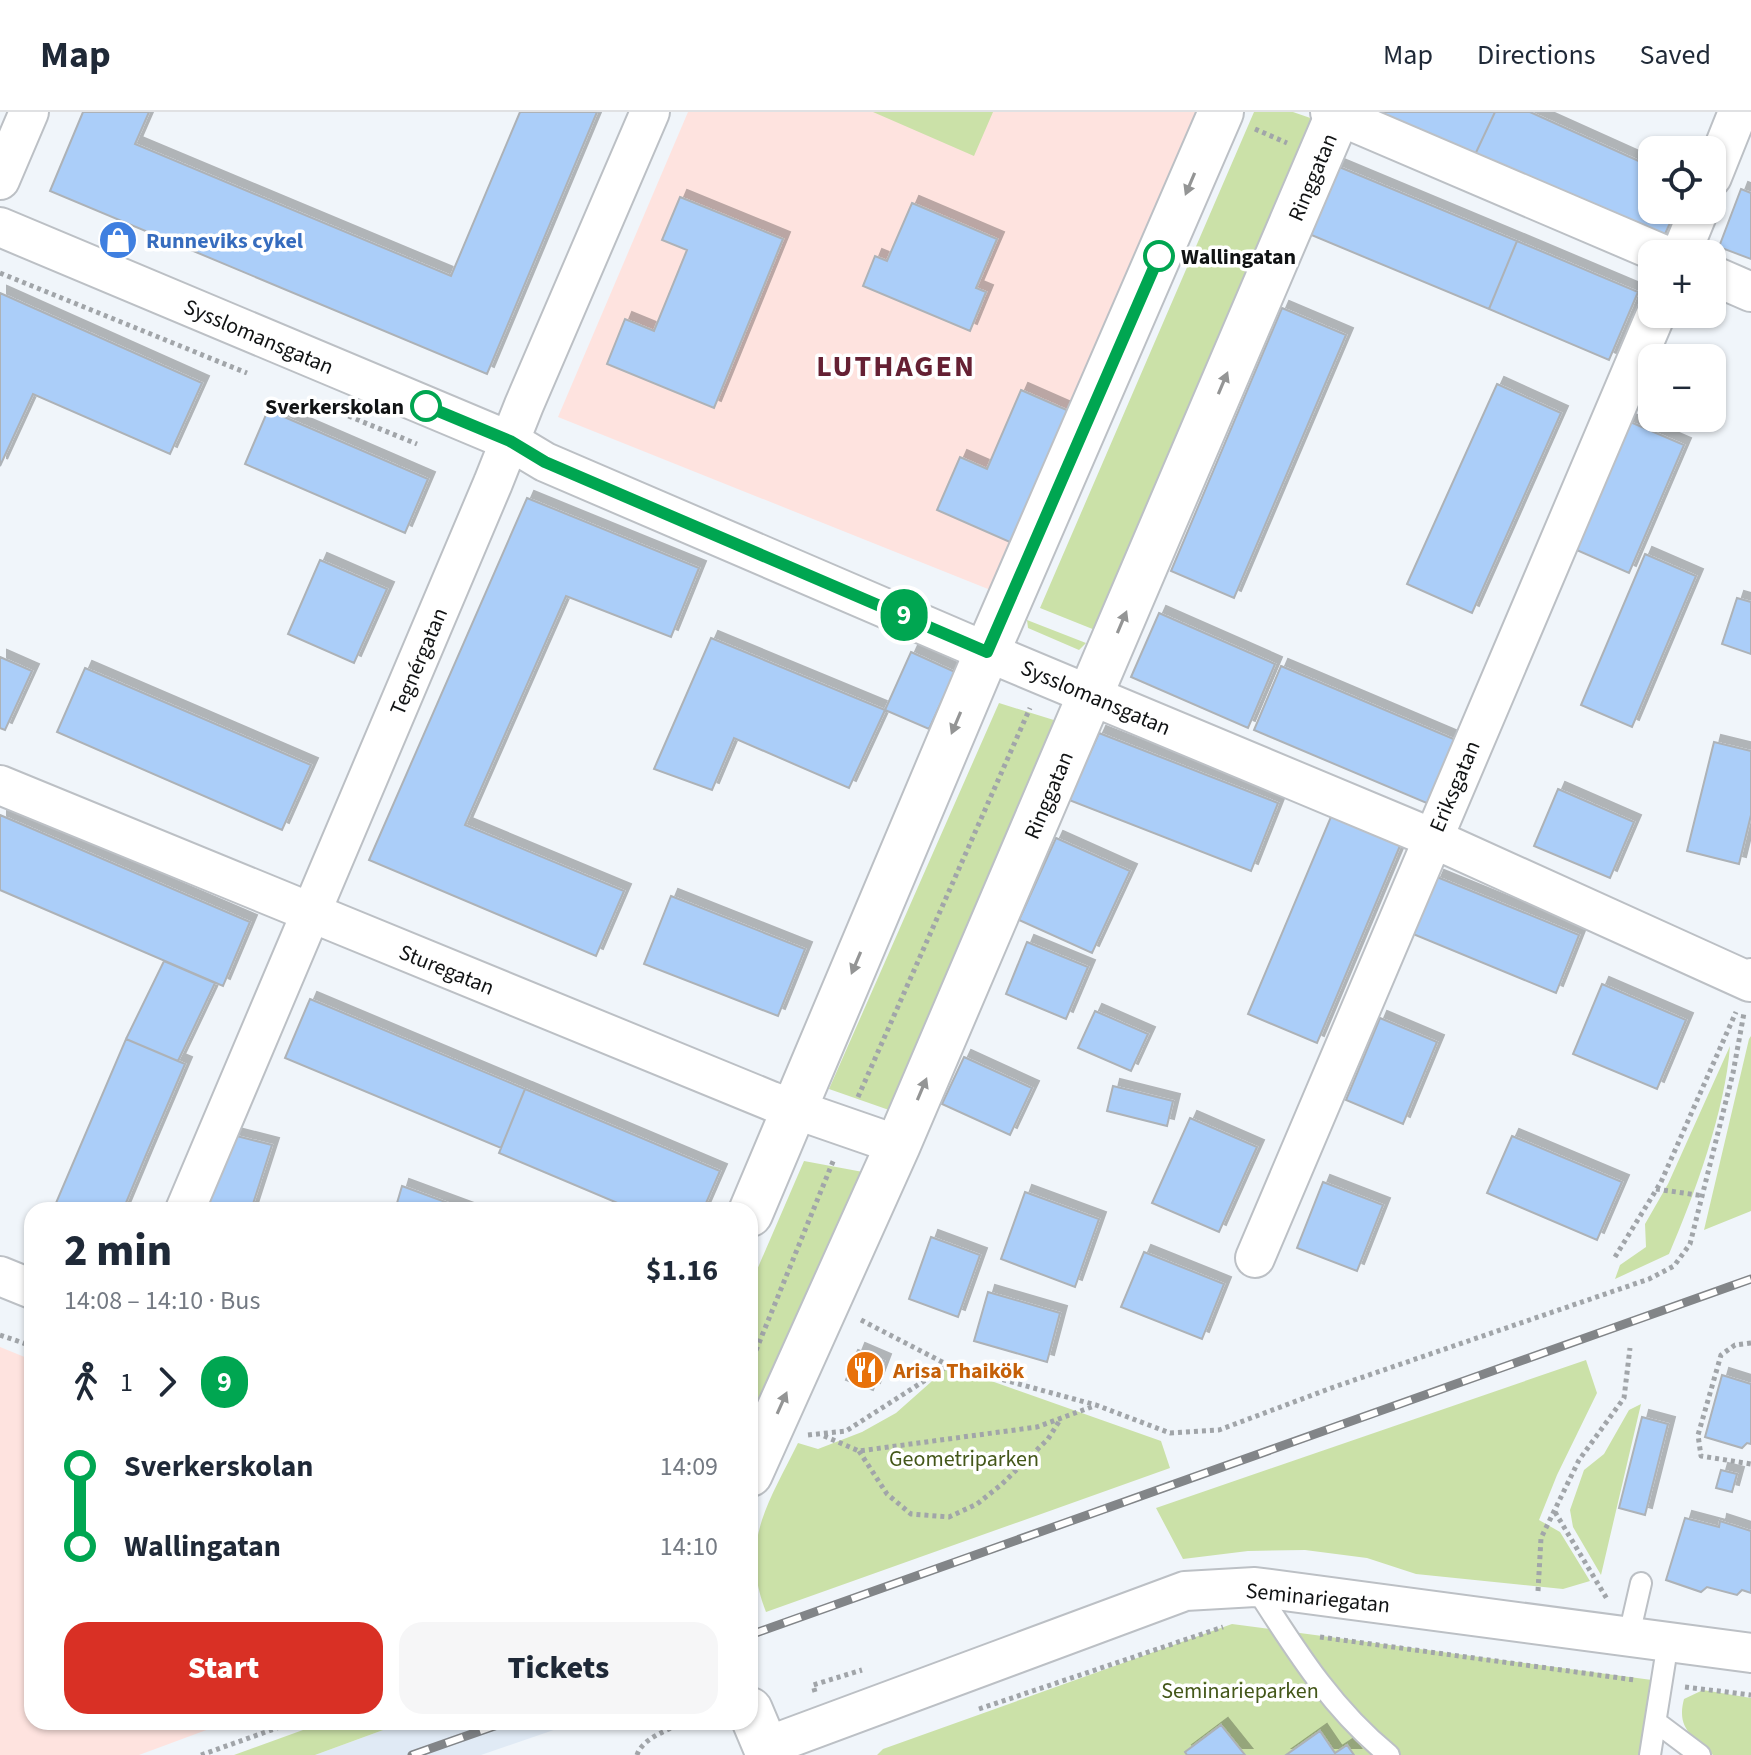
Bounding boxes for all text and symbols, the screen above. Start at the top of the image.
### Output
text: Map [40,28,111,82]
text: Map [1383,35,1433,75]
text: Directions [1477,35,1596,75]
text: Saved [1640,35,1711,75]
street label: Ringgatan [1280,128,1346,226]
map controls [1638,136,1726,432]
button: locate [1638,136,1726,224]
one-way arrow [1183,172,1197,195]
shop icon: Runneviks cykel [97,219,139,261]
place label: Runneviks cykel [146,225,304,257]
button: + [1638,240,1726,328]
marker: Wallingatan [1144,241,1174,271]
place label: Wallingatan [1181,241,1296,273]
street label: Sysslomansgatan [179,291,339,383]
button: − [1638,344,1726,432]
district label: LUTHAGEN [816,345,976,388]
one-way arrow [1217,371,1230,395]
place label: Sverkerskolan [265,391,404,423]
marker: Sverkerskolan [411,391,441,421]
line badge: 9 [878,589,930,641]
text: 9 [897,595,911,635]
street label: Tegnérgatan [382,603,456,720]
one-way arrow [1115,610,1128,634]
street label: Sysslomansgatan [1016,652,1176,744]
one-way arrow [950,712,963,735]
street label: Eriksgatan [1421,736,1488,837]
street label: Ringgatan [1016,746,1082,844]
street label: Sturegatan [394,936,499,1004]
one-way arrow [849,951,862,975]
one-way arrow [915,1077,928,1101]
text: 2 min [64,1220,172,1283]
text: $1.16 [646,1249,718,1292]
text: 14:08 – 14:10 · Bus [64,1282,260,1319]
restaurant icon: Arisa Thaikök [844,1349,886,1391]
place label: Arisa Thaikök [892,1355,1024,1387]
icon: walk [64,1360,108,1404]
icon: forward [145,1360,189,1404]
text: 9 [217,1362,232,1402]
text: 1 [120,1364,133,1401]
one-way arrow [775,1391,788,1415]
park label: Geometriparken [889,1443,1039,1475]
text: Sverkerskolan [124,1445,314,1488]
text: 14:09 [660,1448,718,1485]
text: Wallingatan [124,1525,281,1568]
text: 14:10 [660,1528,718,1565]
street label: Seminariegatan [1244,1575,1392,1621]
button: Start [64,1622,383,1714]
button: Tickets [399,1622,718,1714]
park label: Seminarieparken [1161,1675,1319,1707]

